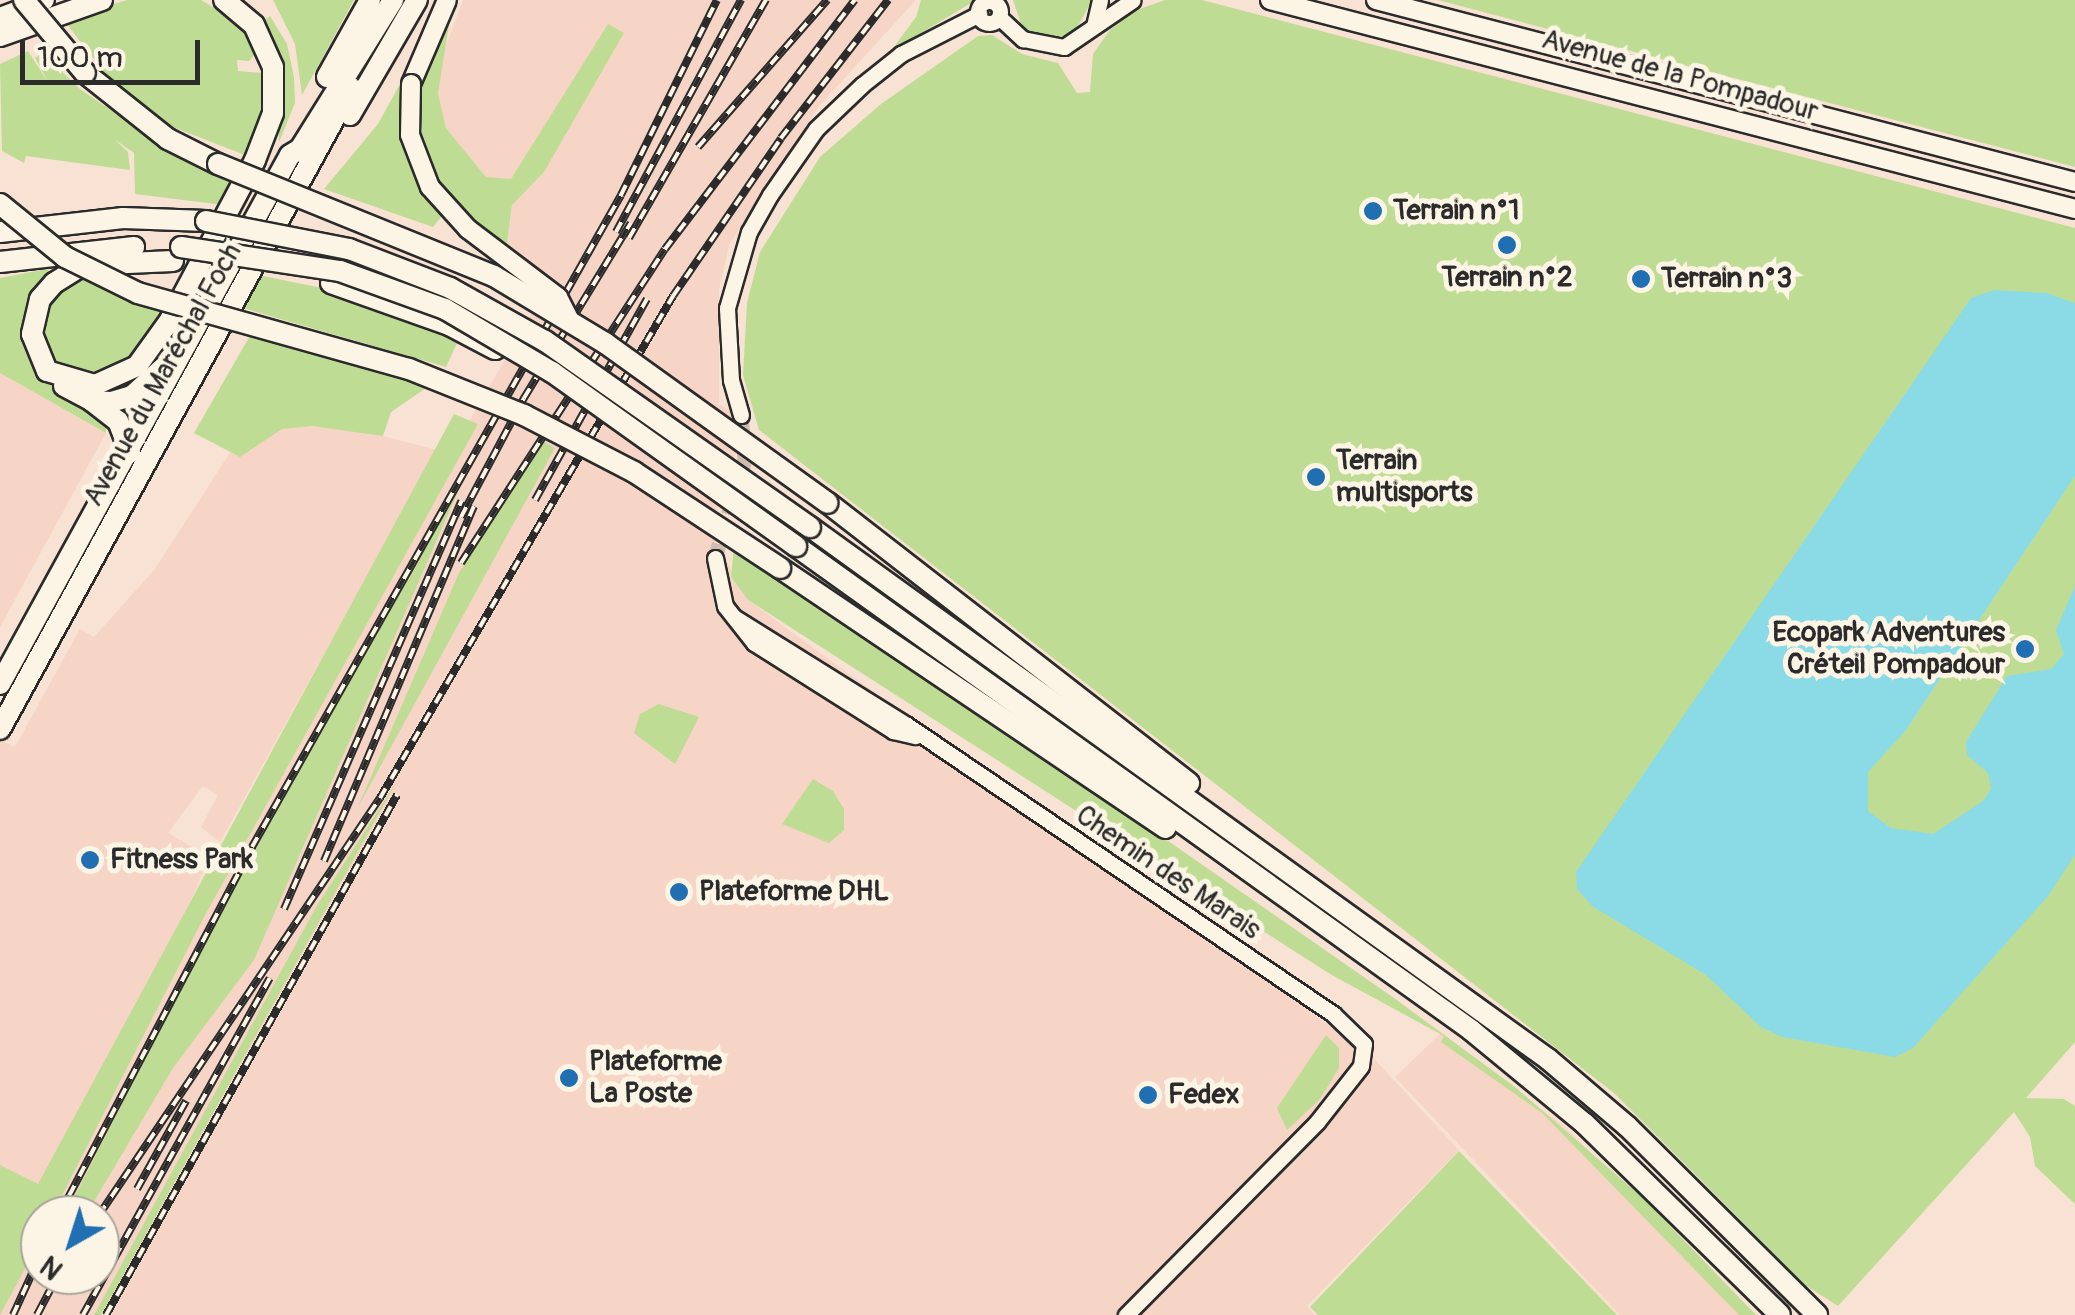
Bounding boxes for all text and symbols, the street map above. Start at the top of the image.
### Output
scale bar [25,20,205,82]
street label: Avenue de la Pompadour [1538,23,1822,129]
text: 100 m [37,39,123,76]
place label: Terrain n°1 [1393,194,1519,228]
marker: Terrain n°1 [1362,200,1384,222]
marker: Terrain n°2 [1496,234,1518,256]
street label: Avenue du Maréchal Foch [77,238,249,512]
place label: Terrain n°2 [1441,261,1573,295]
place label: Terrain n°3 [1661,262,1792,296]
marker: Terrain n°3 [1630,268,1652,290]
place label: Terrain multisports [1336,444,1472,510]
marker: Terrain multisports [1305,466,1327,488]
place label: Ecopark Adventures Créteil Pompadour [1772,616,2005,682]
marker: Ecopark Adventures Créteil Pompadour [2014,638,2036,660]
street label: Chemin des Marais [1069,799,1267,947]
place label: Fitness Park [110,843,253,877]
marker: Fitness Park [79,849,101,871]
place label: Plateforme DHL [699,875,889,909]
marker: Plateforme DHL [668,881,690,903]
place label: Plateforme La Poste [589,1045,722,1111]
marker: Plateforme La Poste [558,1067,580,1089]
place label: Fedex [1168,1078,1240,1112]
marker: Fedex [1137,1084,1159,1106]
north arrow [20,1195,120,1295]
text: N [34,1248,70,1287]

